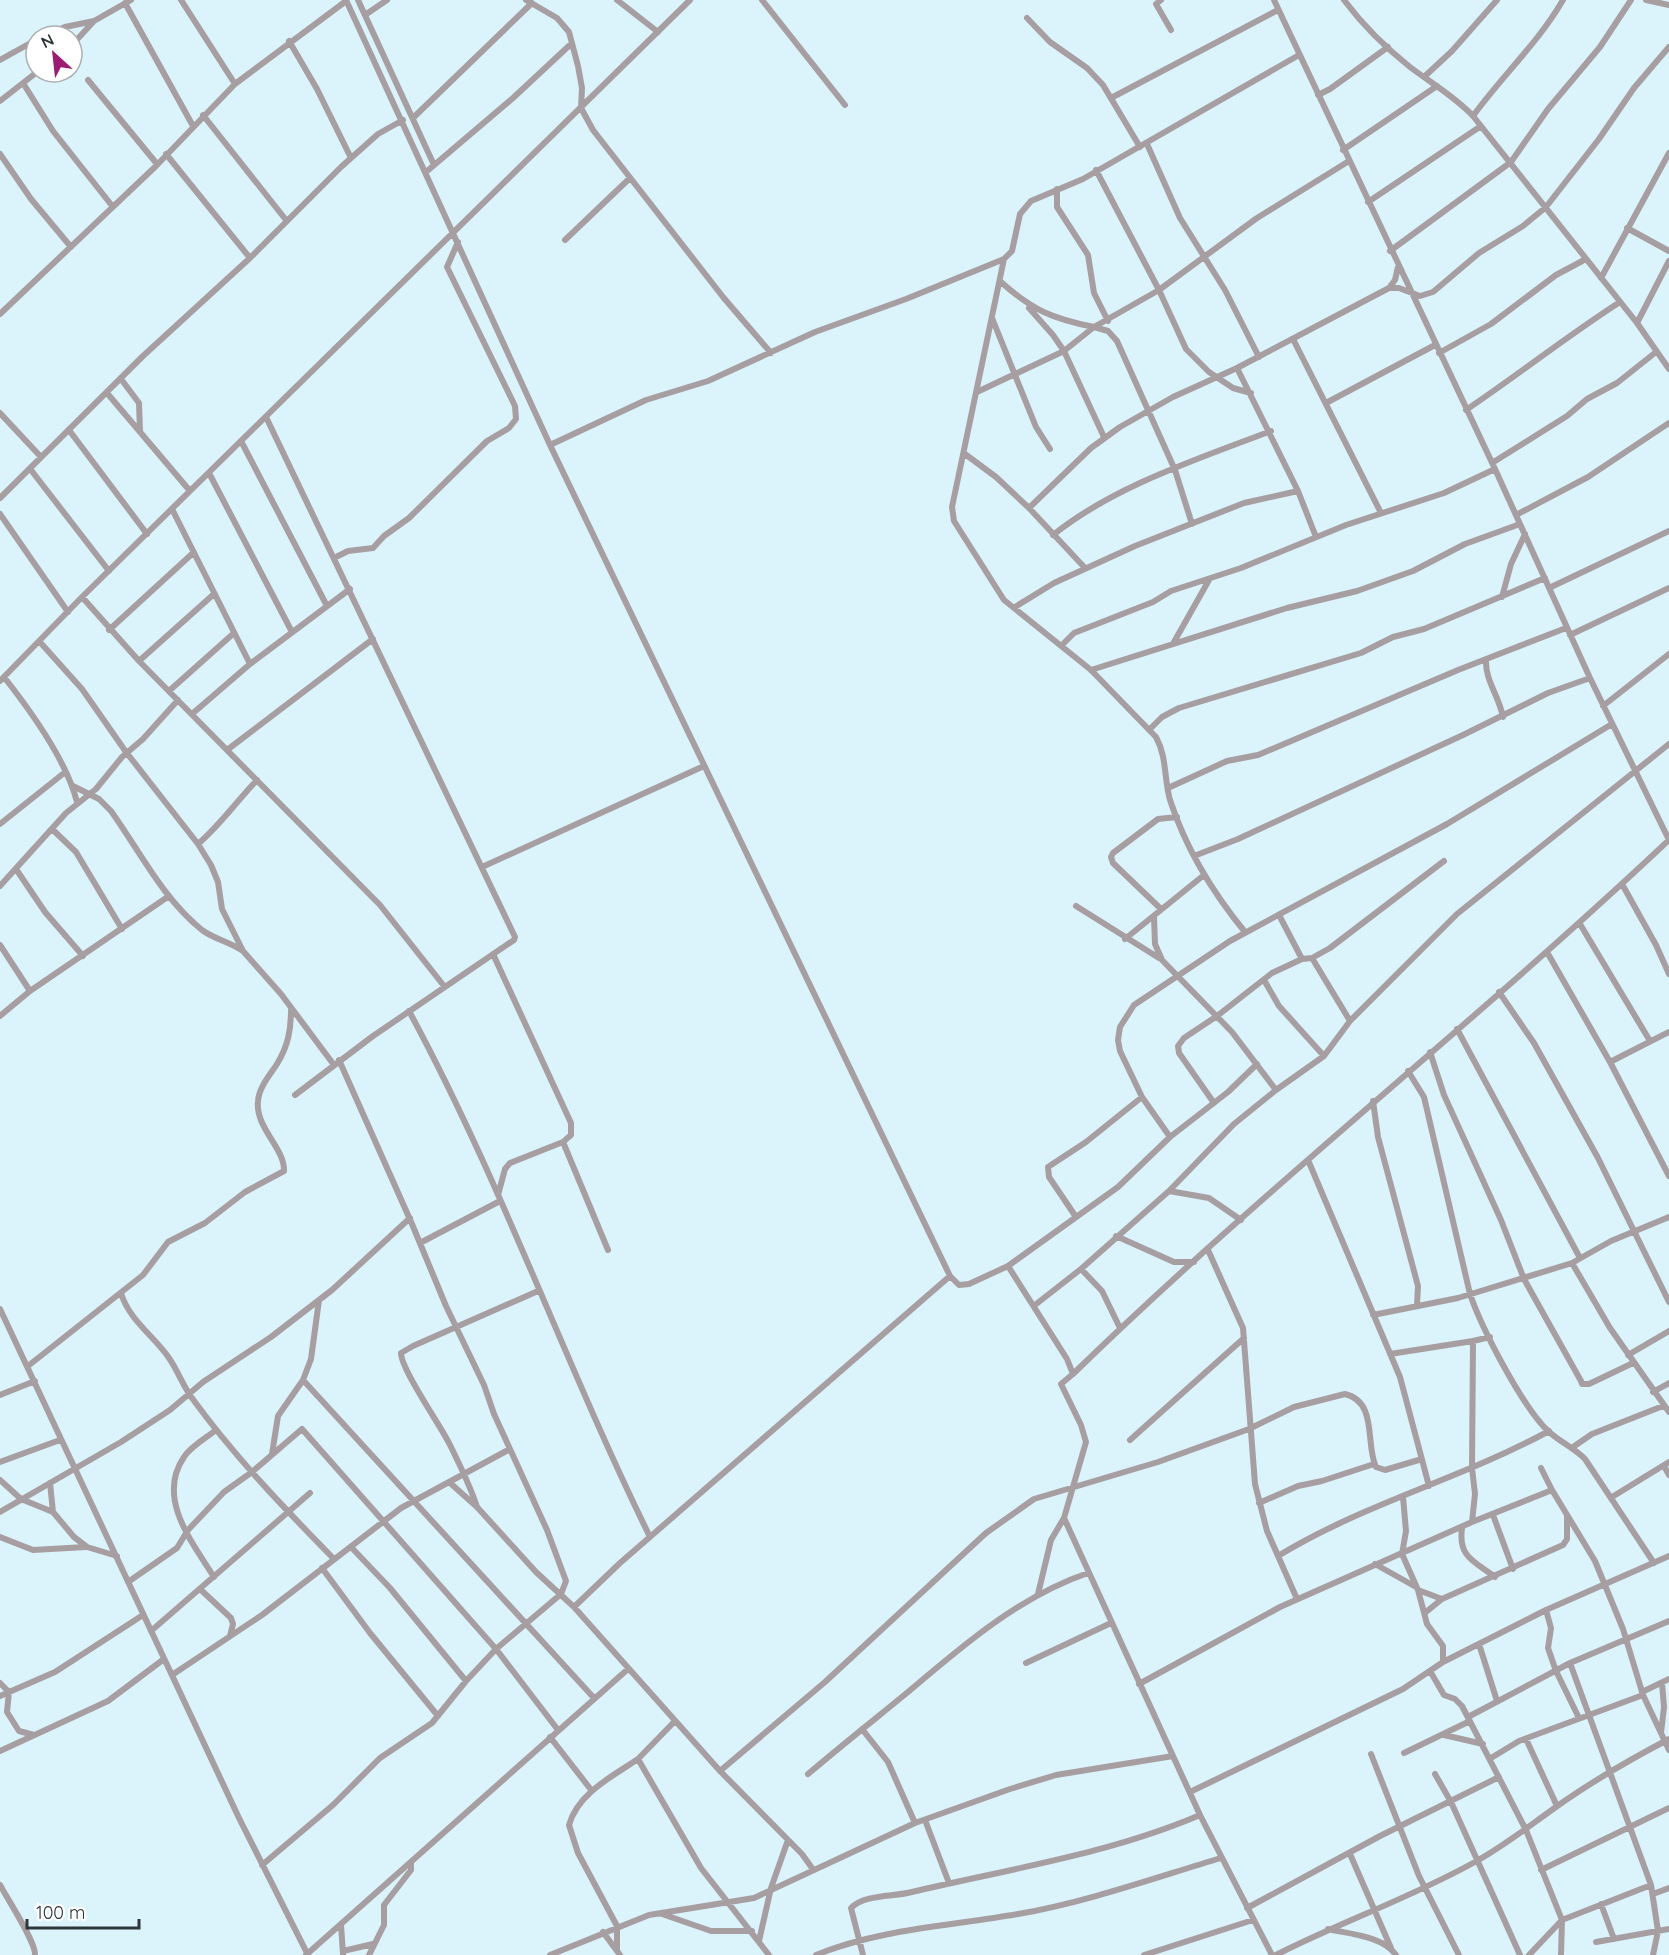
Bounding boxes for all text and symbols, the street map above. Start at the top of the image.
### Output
north arrow [24,24,84,84]
text: N [37,29,57,52]
scale bar [27,1892,140,1930]
text: 100 m [36,1901,85,1924]

